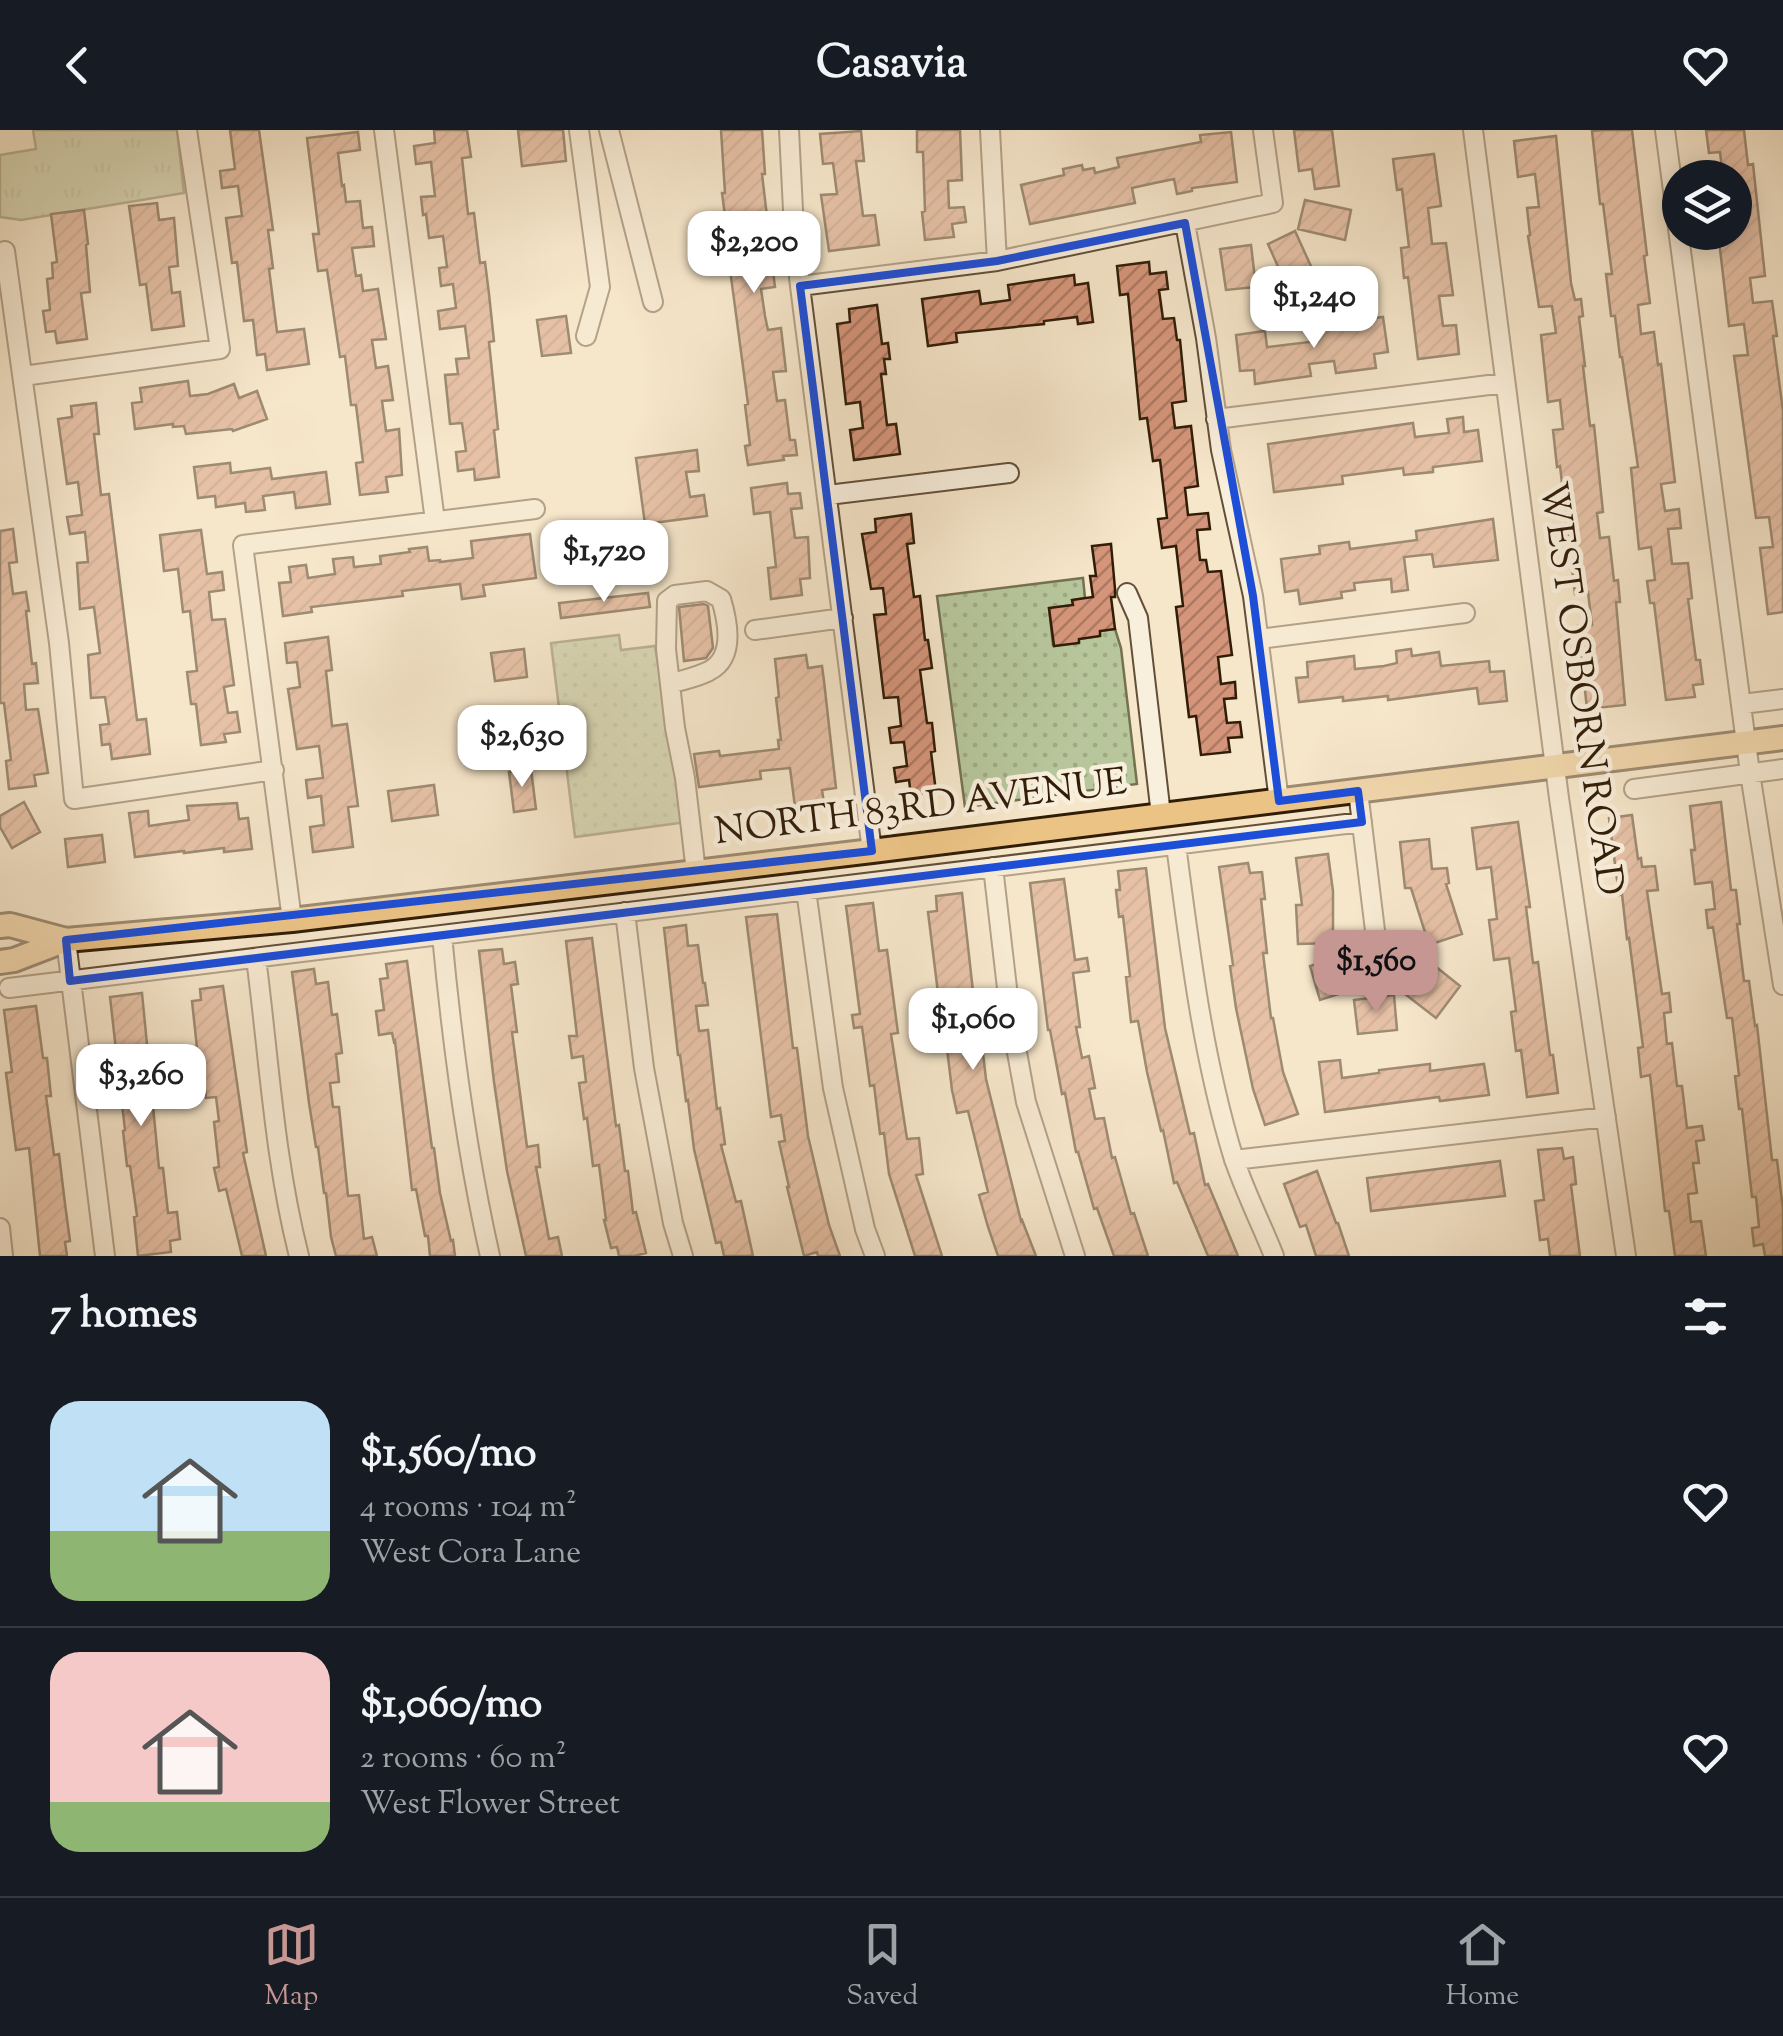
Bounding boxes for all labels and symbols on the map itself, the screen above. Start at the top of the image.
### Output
pin: $2,200 [673,211,835,296]
pin: $1,240 [1233,266,1395,351]
street label: WEST OSBORN ROAD [1523,479,1635,899]
pin: $1,720 [523,520,685,605]
pin: $2,630 [441,705,603,790]
street label: NORTH 83RD AVENUE [712,757,1130,861]
pin: $1,560 [1295,930,1457,1015]
pin: $1,060 [892,988,1054,1073]
pin: $3,260 [60,1044,222,1129]

